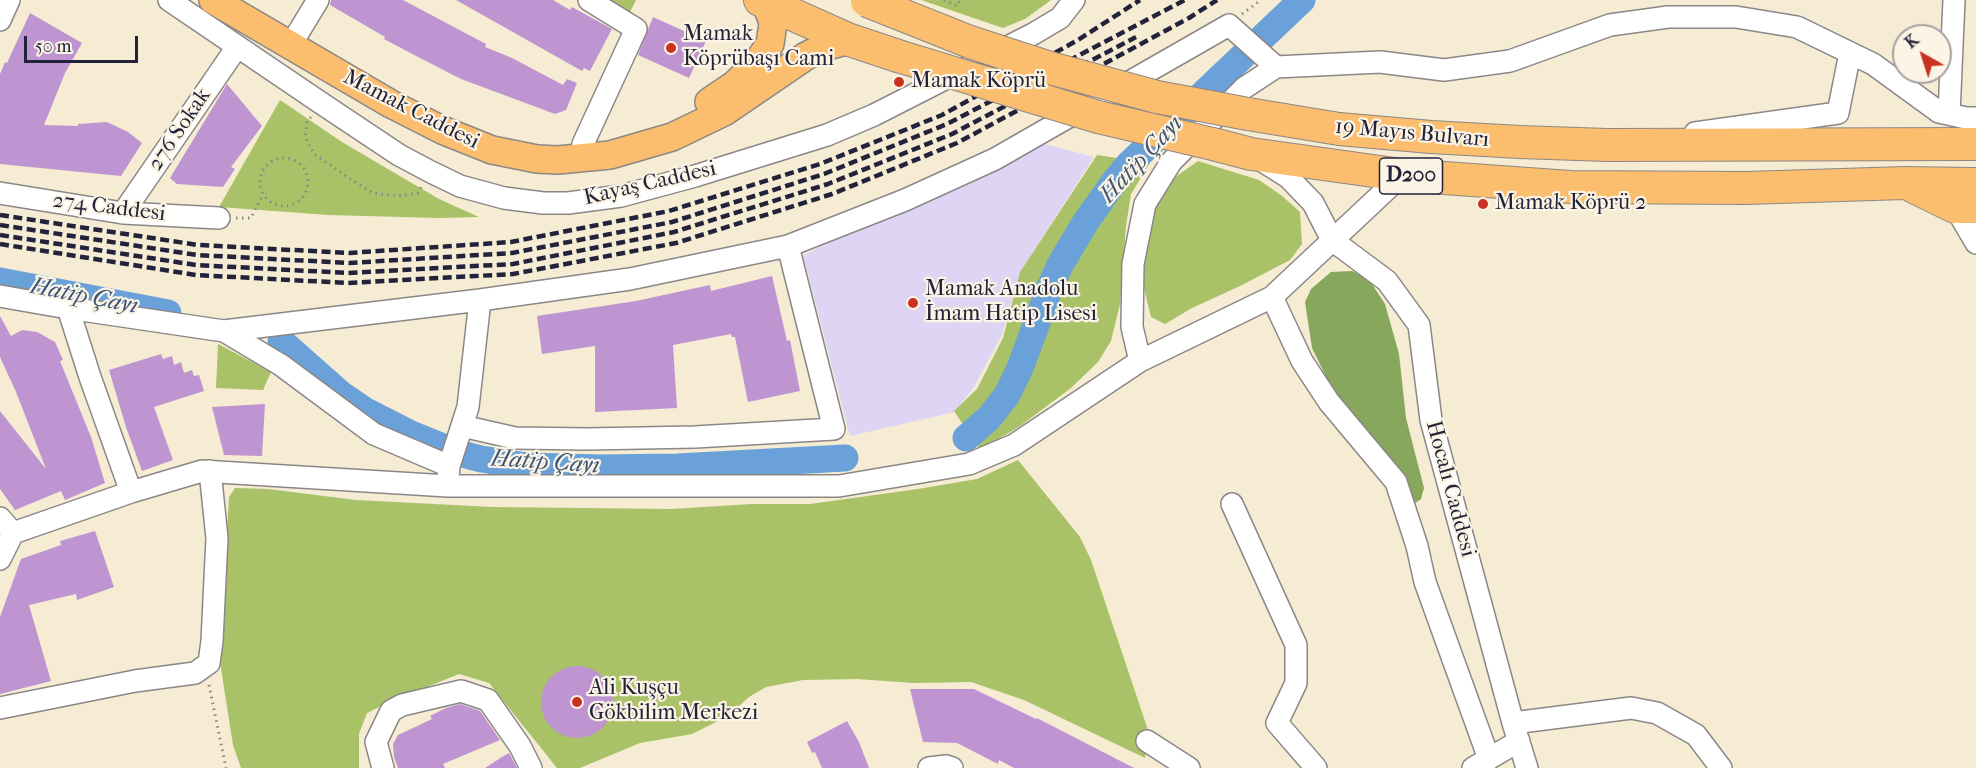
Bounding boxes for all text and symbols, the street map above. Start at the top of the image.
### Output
place label: Mamak Köprübaşı Cami [683,22,834,74]
scale bar [27,24,141,62]
north arrow [1892,24,1952,84]
text: K [1901,30,1922,52]
text: 50 m [35,36,71,57]
marker: Mamak Köprübaşı Cami [664,41,678,55]
street label: Mamak Caddesi [339,64,483,156]
place label: Mamak Köprü [911,69,1046,95]
marker: Mamak Köprü [892,75,906,89]
street label: 276 Sokak [143,84,217,176]
water label: Hatip Çayı [1094,110,1190,210]
street label: 19 Mayıs Bulvarı [1334,114,1490,154]
street label: Kayaş Caddesi [581,156,719,212]
road number: D200 [1380,158,1442,194]
street label: 274 Caddesi [51,188,167,228]
place label: Mamak Köprü 2 [1495,191,1646,217]
marker: Mamak Köprü 2 [1476,197,1490,211]
water label: Hatip Çayı [28,273,140,321]
place label: Mamak Anadolu İmam Hatip Lisesi [925,277,1097,328]
marker: Mamak Anadolu İmam Hatip Lisesi [906,296,920,310]
street label: Hocalı Caddesi [1419,418,1481,560]
water label: Hatip Çayı [490,445,600,481]
place label: Ali Kuşçu Gökbilim Merkezi [589,676,758,728]
marker: Ali Kuşçu Gökbilim Merkezi [570,695,584,709]

